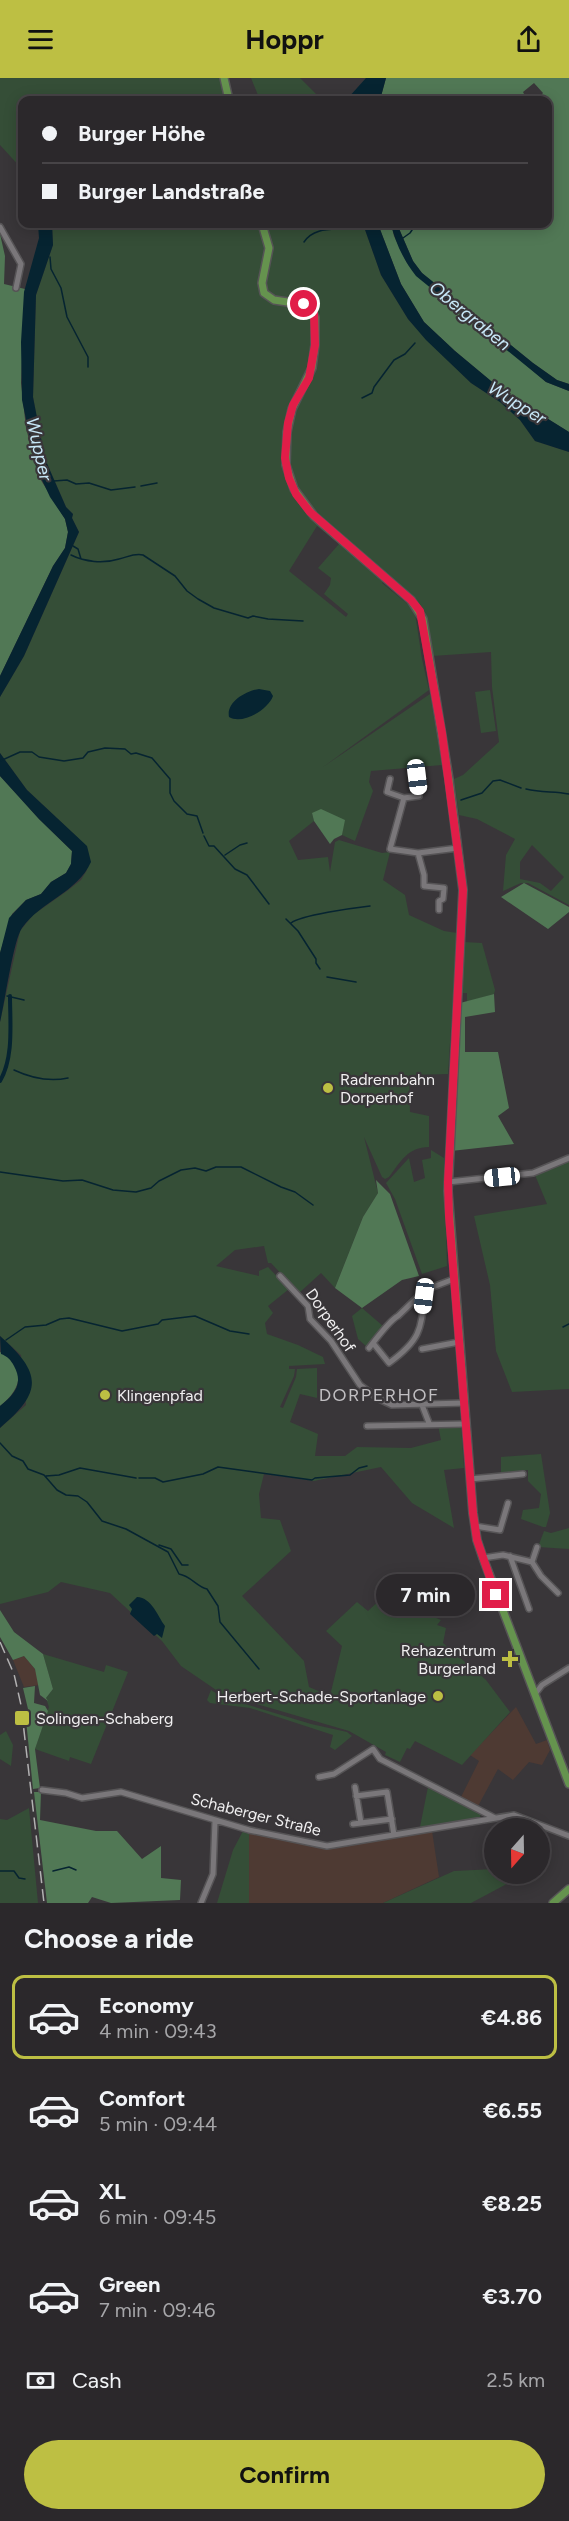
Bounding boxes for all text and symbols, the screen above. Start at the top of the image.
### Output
icon: menu [24,23,57,56]
text: Hoppr [245,23,324,56]
icon: share [512,23,545,56]
text: Burger Höhe [78,120,205,147]
text: Burger Landstraße [78,178,265,205]
water label: Obergraben [425,277,515,355]
route start [290,290,317,317]
water label: Wupper [484,377,551,430]
water label: Wupper [21,415,57,484]
car [406,758,428,796]
place label: Radrennbahn Dorperhof [340,1070,435,1107]
marker: Radrennbahn Dorperhof [321,1081,335,1095]
car [483,1166,521,1188]
car [413,1277,435,1315]
street label: Dorperhof [302,1285,359,1356]
district label: DORPERHOF [319,1384,439,1406]
place label: Klingenpfad [117,1386,203,1405]
marker: Klingenpfad [98,1388,112,1402]
callout: 7 min [376,1574,475,1616]
route end [482,1581,509,1608]
text: 7 min [401,1583,450,1607]
place label: Rehazentrum Burgerland [401,1641,496,1678]
marker: Rehazentrum Burgerland [501,1650,519,1668]
place label: Herbert-Schade-Sportanlage [216,1687,426,1706]
marker: Herbert-Schade-Sportanlage [431,1689,445,1703]
marker: Solingen-Schaberg [13,1709,31,1727]
place label: Solingen-Schaberg [36,1709,173,1728]
street label: Schaberger Straße [189,1789,323,1840]
north arrow [484,1818,550,1884]
map controls [484,1818,550,1884]
text: Choose a ride [24,1922,193,1955]
icon: car [27,1990,81,2044]
text: Economy [99,1992,194,2019]
text: €4.86 [481,2004,542,2031]
text: 4 min · 09:43 [99,2019,217,2043]
icon: car [27,2083,81,2137]
text: Comfort [99,2085,185,2112]
text: €6.55 [483,2097,542,2124]
text: 5 min · 09:44 [99,2112,217,2136]
icon: car [27,2176,81,2230]
text: XL [99,2178,126,2205]
text: €8.25 [482,2190,542,2217]
text: 6 min · 09:45 [99,2205,216,2229]
icon: car [27,2269,81,2323]
text: Green [99,2271,161,2298]
text: €3.70 [483,2283,542,2310]
text: 7 min · 09:46 [99,2298,215,2322]
icon: cash [24,2364,57,2397]
text: Cash [72,2367,122,2394]
text: 2.5 km [487,2368,545,2392]
button: Confirm [24,2440,545,2509]

